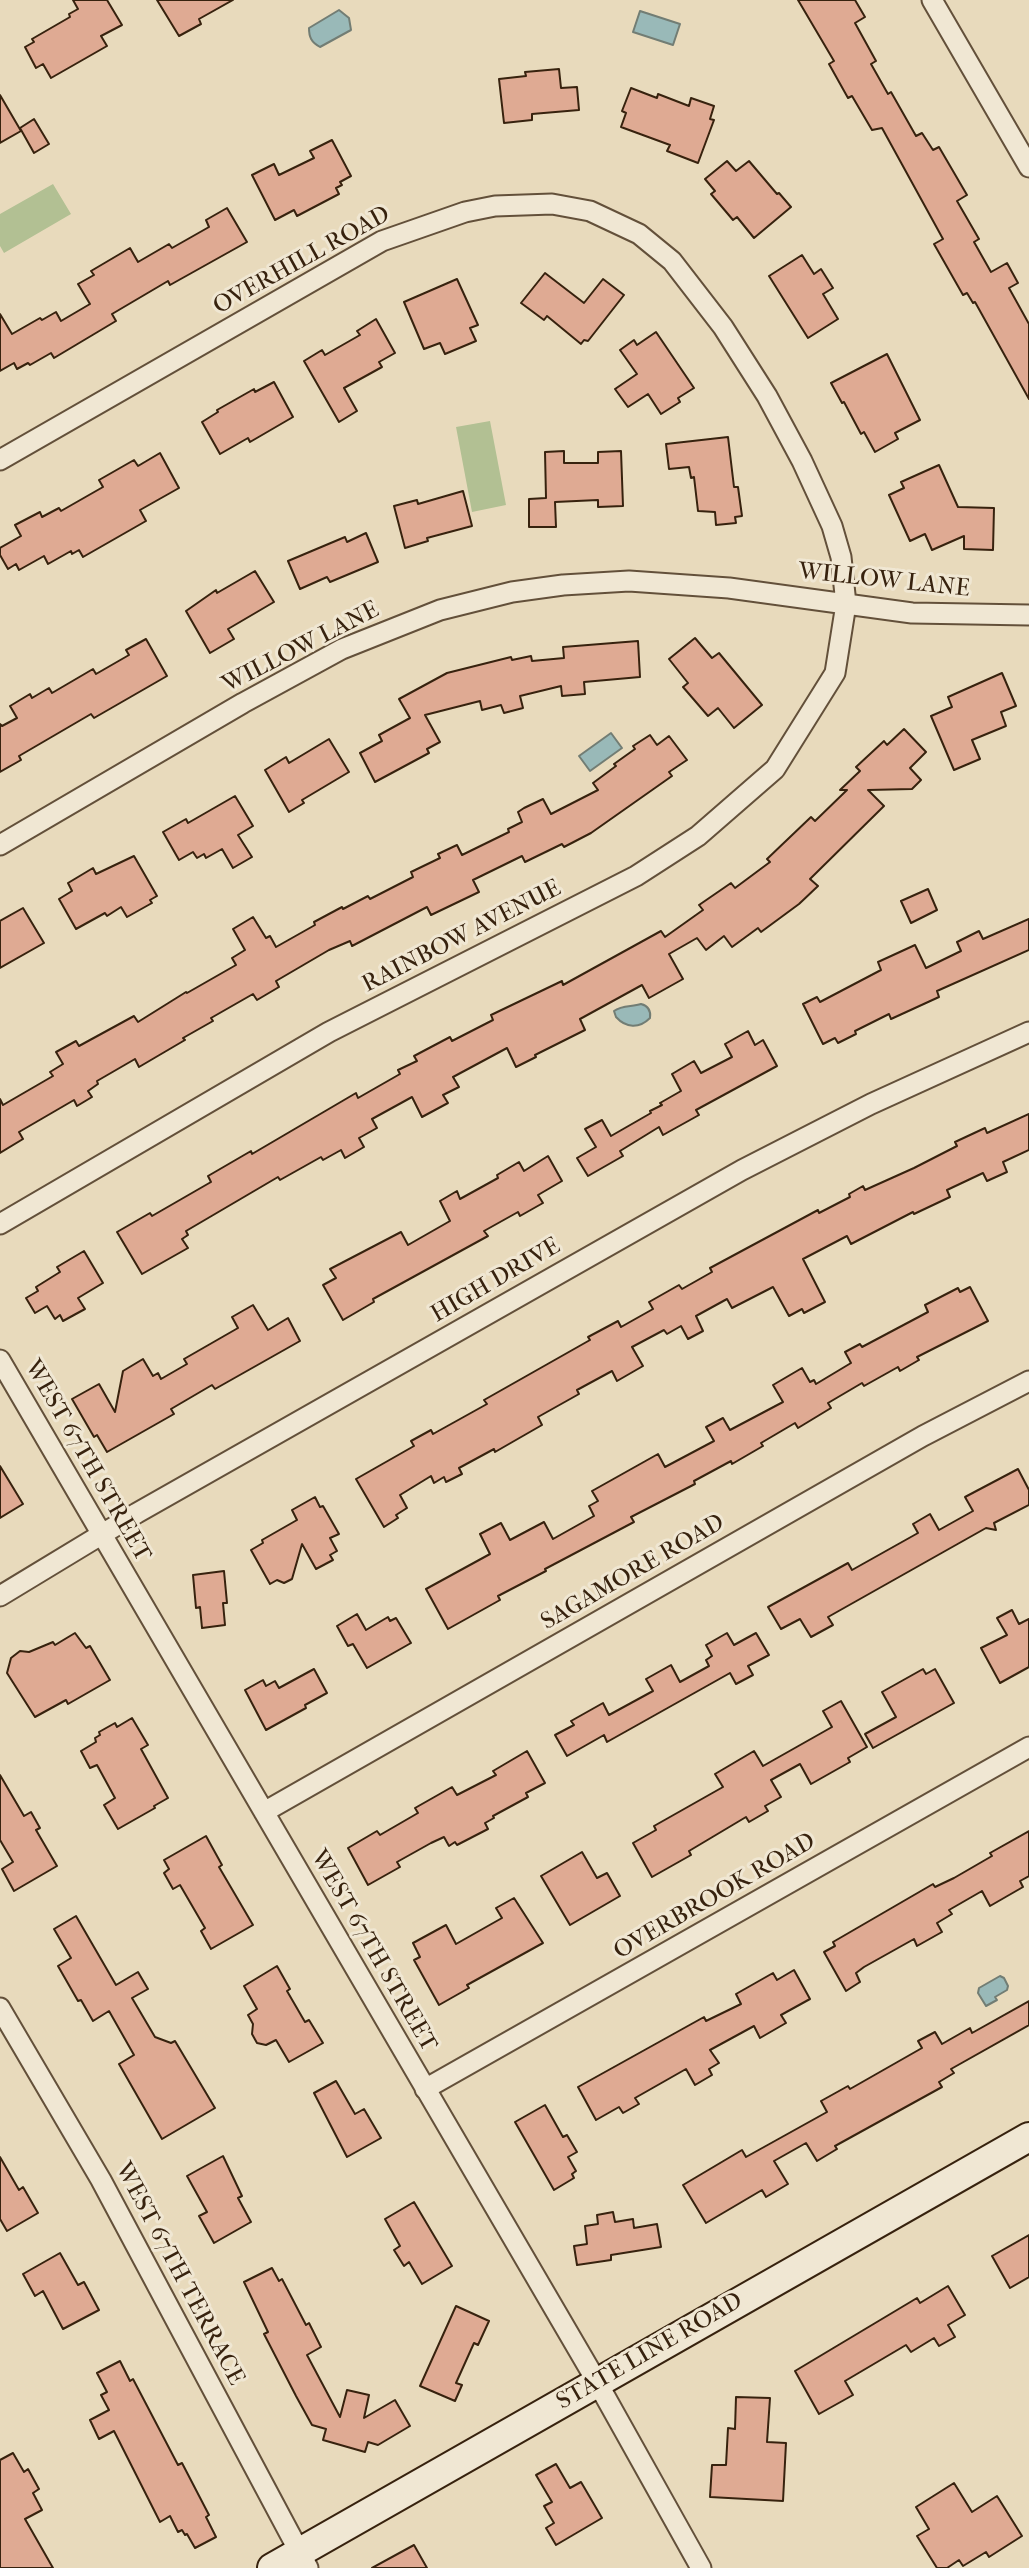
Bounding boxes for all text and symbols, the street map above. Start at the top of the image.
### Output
street label: OVERHILL ROAD [209,200,395,322]
street label: WILLOW LANE [797,558,971,604]
street label: WILLOW LANE [218,596,384,700]
street label: RAINBOW AVENUE [358,874,566,1000]
street label: HIGH DRIVE [426,1232,566,1330]
street label: WEST 67TH STREET [18,1355,156,1567]
street label: SAGAMORE ROAD [536,1509,730,1637]
street label: OVERBROOK ROAD [609,1828,821,1966]
street label: WEST 67TH STREET [304,1845,442,2057]
street label: WEST 67TH TERRACE [108,2158,250,2390]
street label: STATE LINE ROAD [552,2287,748,2417]

